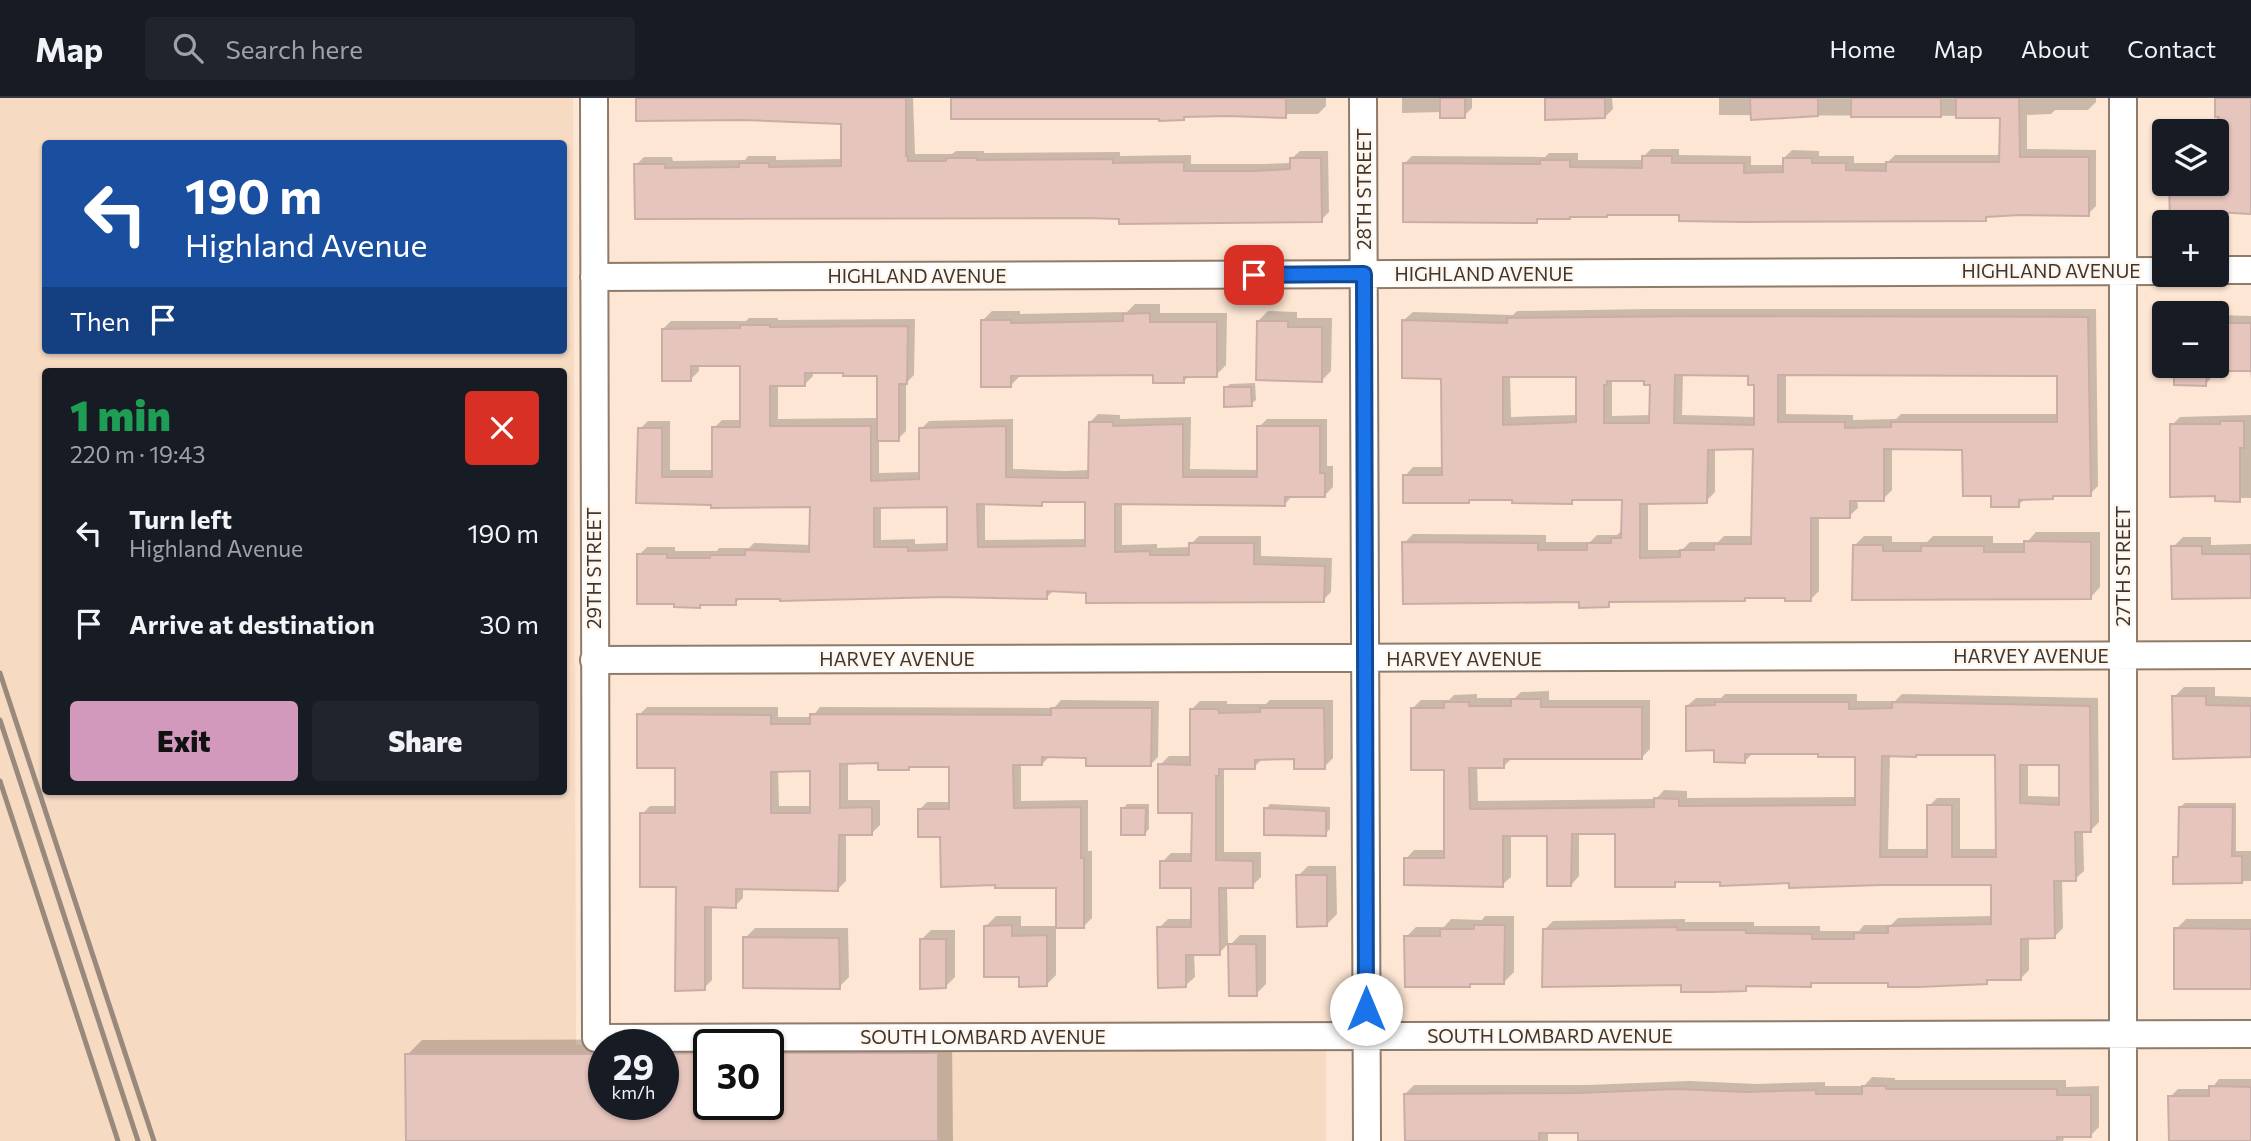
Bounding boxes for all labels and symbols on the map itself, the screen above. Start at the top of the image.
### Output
street label: 28TH STREET [1352,128,1375,250]
pin [1224,245,1284,305]
street label: HIGHLAND AVENUE [1961,259,2141,282]
street label: HIGHLAND AVENUE [1394,262,1574,285]
street label: HIGHLAND AVENUE [827,264,1007,287]
street label: 27TH STREET [2111,505,2134,627]
street label: 29TH STREET [582,507,605,629]
street label: HARVEY AVENUE [1953,644,2109,667]
street label: HARVEY AVENUE [819,647,975,670]
street label: HARVEY AVENUE [1386,647,1542,670]
position arrow [1329,972,1403,1046]
street label: SOUTH LOMBARD AVENUE [1427,1024,1673,1047]
street label: SOUTH LOMBARD AVENUE [860,1025,1106,1048]
speed limit sign: 30 [693,1029,784,1120]

